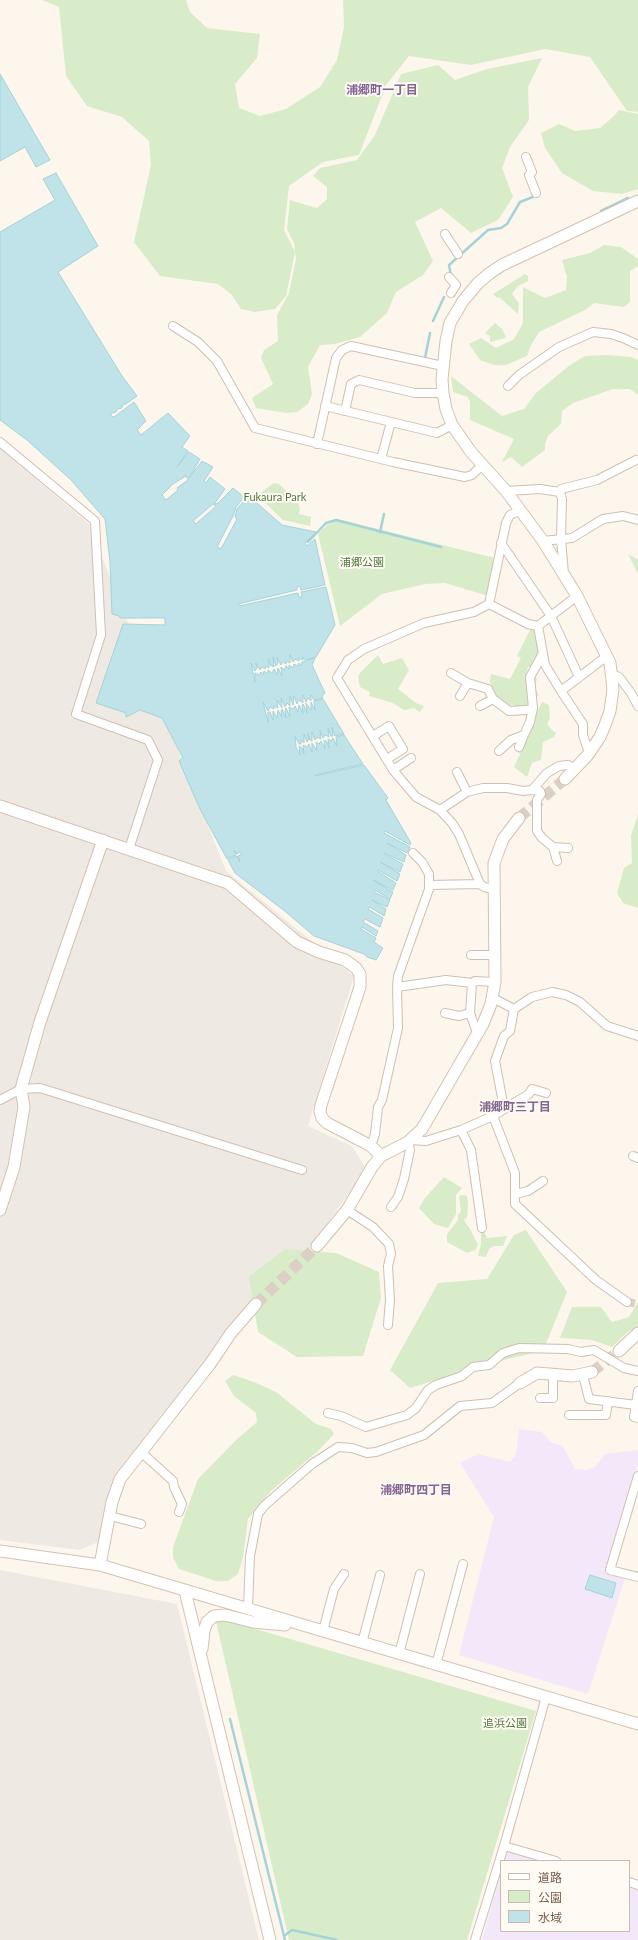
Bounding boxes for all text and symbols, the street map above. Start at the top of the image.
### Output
district label: 浦郷町一丁目 [346,83,418,97]
park label: Fukaura Park [244,490,306,504]
park label: 浦郷公園 [340,555,384,569]
district label: 浦郷町三丁目 [479,1100,551,1114]
district label: 浦郷町四丁目 [380,1483,452,1497]
park label: 追浜公園 [483,1716,527,1730]
legend [500,1860,630,1932]
text: 道路 [538,1870,562,1885]
text: 公園 [538,1890,562,1905]
text: 水域 [538,1910,562,1925]

